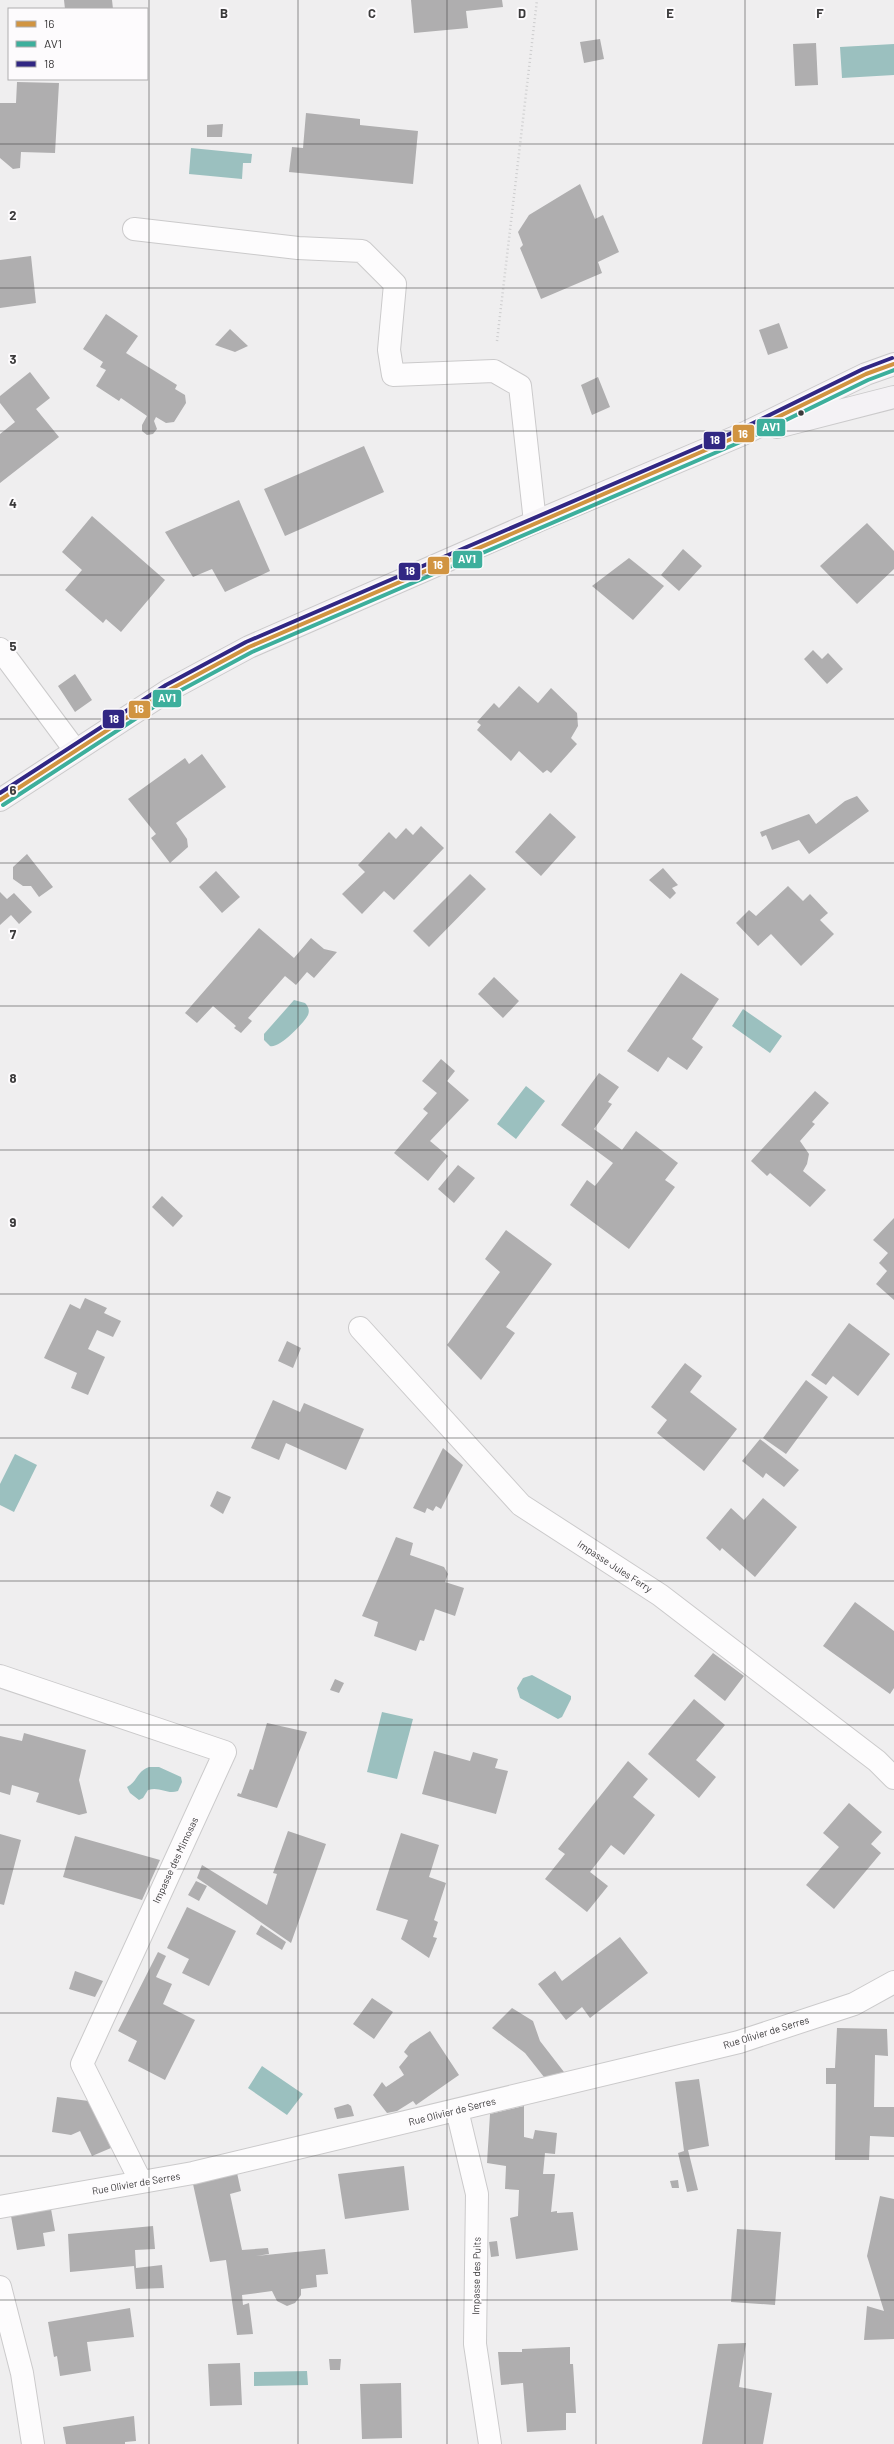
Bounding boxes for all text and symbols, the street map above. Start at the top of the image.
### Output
text: B [220,5,228,21]
text: C [368,5,376,21]
text: D [518,5,526,21]
text: E [666,5,674,21]
text: F [816,5,824,21]
legend [8,8,148,80]
text: 16 [44,16,54,30]
text: AV1 [44,36,62,50]
text: 18 [44,56,54,70]
text: 2 [9,207,17,223]
text: 3 [9,351,17,367]
unlabelled marker [796,408,806,418]
line badge: AV1 [756,418,786,437]
text: AV1 [762,420,780,433]
line badge: 16 [732,424,755,443]
text: 16 [738,427,748,440]
line badge: 18 [703,431,726,450]
text: 18 [710,433,720,446]
text: 4 [9,495,17,511]
line badge: AV1 [452,550,483,569]
text: AV1 [458,552,476,565]
line badge: 16 [427,556,450,575]
text: 16 [433,558,443,571]
line badge: 18 [398,562,421,581]
text: 18 [405,564,415,577]
text: 5 [9,638,17,654]
line badge: AV1 [152,689,182,708]
text: AV1 [158,691,176,704]
line badge: 16 [128,700,151,719]
text: 16 [134,702,144,715]
line badge: 18 [102,709,125,729]
text: 18 [109,712,119,725]
text: 6 [10,782,17,798]
text: 7 [10,926,17,942]
text: 8 [9,1070,17,1086]
text: 9 [10,1214,17,1230]
street label: Impasse Jules Ferry [575,1537,655,1595]
street label: Impasse des Mimosas [150,1815,200,1905]
street label: Rue Olivier de Serres [722,2013,811,2051]
street label: Rue Olivier de Serres [407,2094,497,2128]
street label: Rue Olivier de Serres [91,2169,181,2197]
street label: Impasse des Puits [469,2237,483,2315]

